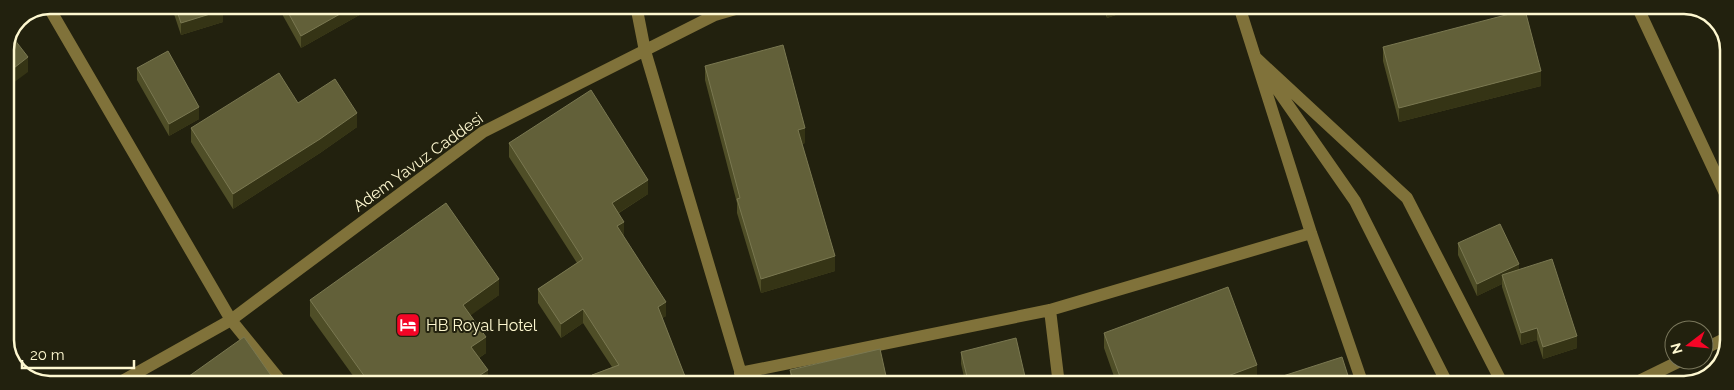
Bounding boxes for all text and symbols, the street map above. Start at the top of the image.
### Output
street label: Adem Yavuz Caddesi [349,109,487,215]
hotel icon: HB Royal Hotel [395,312,421,338]
place label: HB Royal Hotel [426,316,538,335]
north arrow [1664,320,1714,370]
scale bar [22,338,135,370]
text: N [1667,341,1686,356]
text: 20 m [30,346,65,364]

